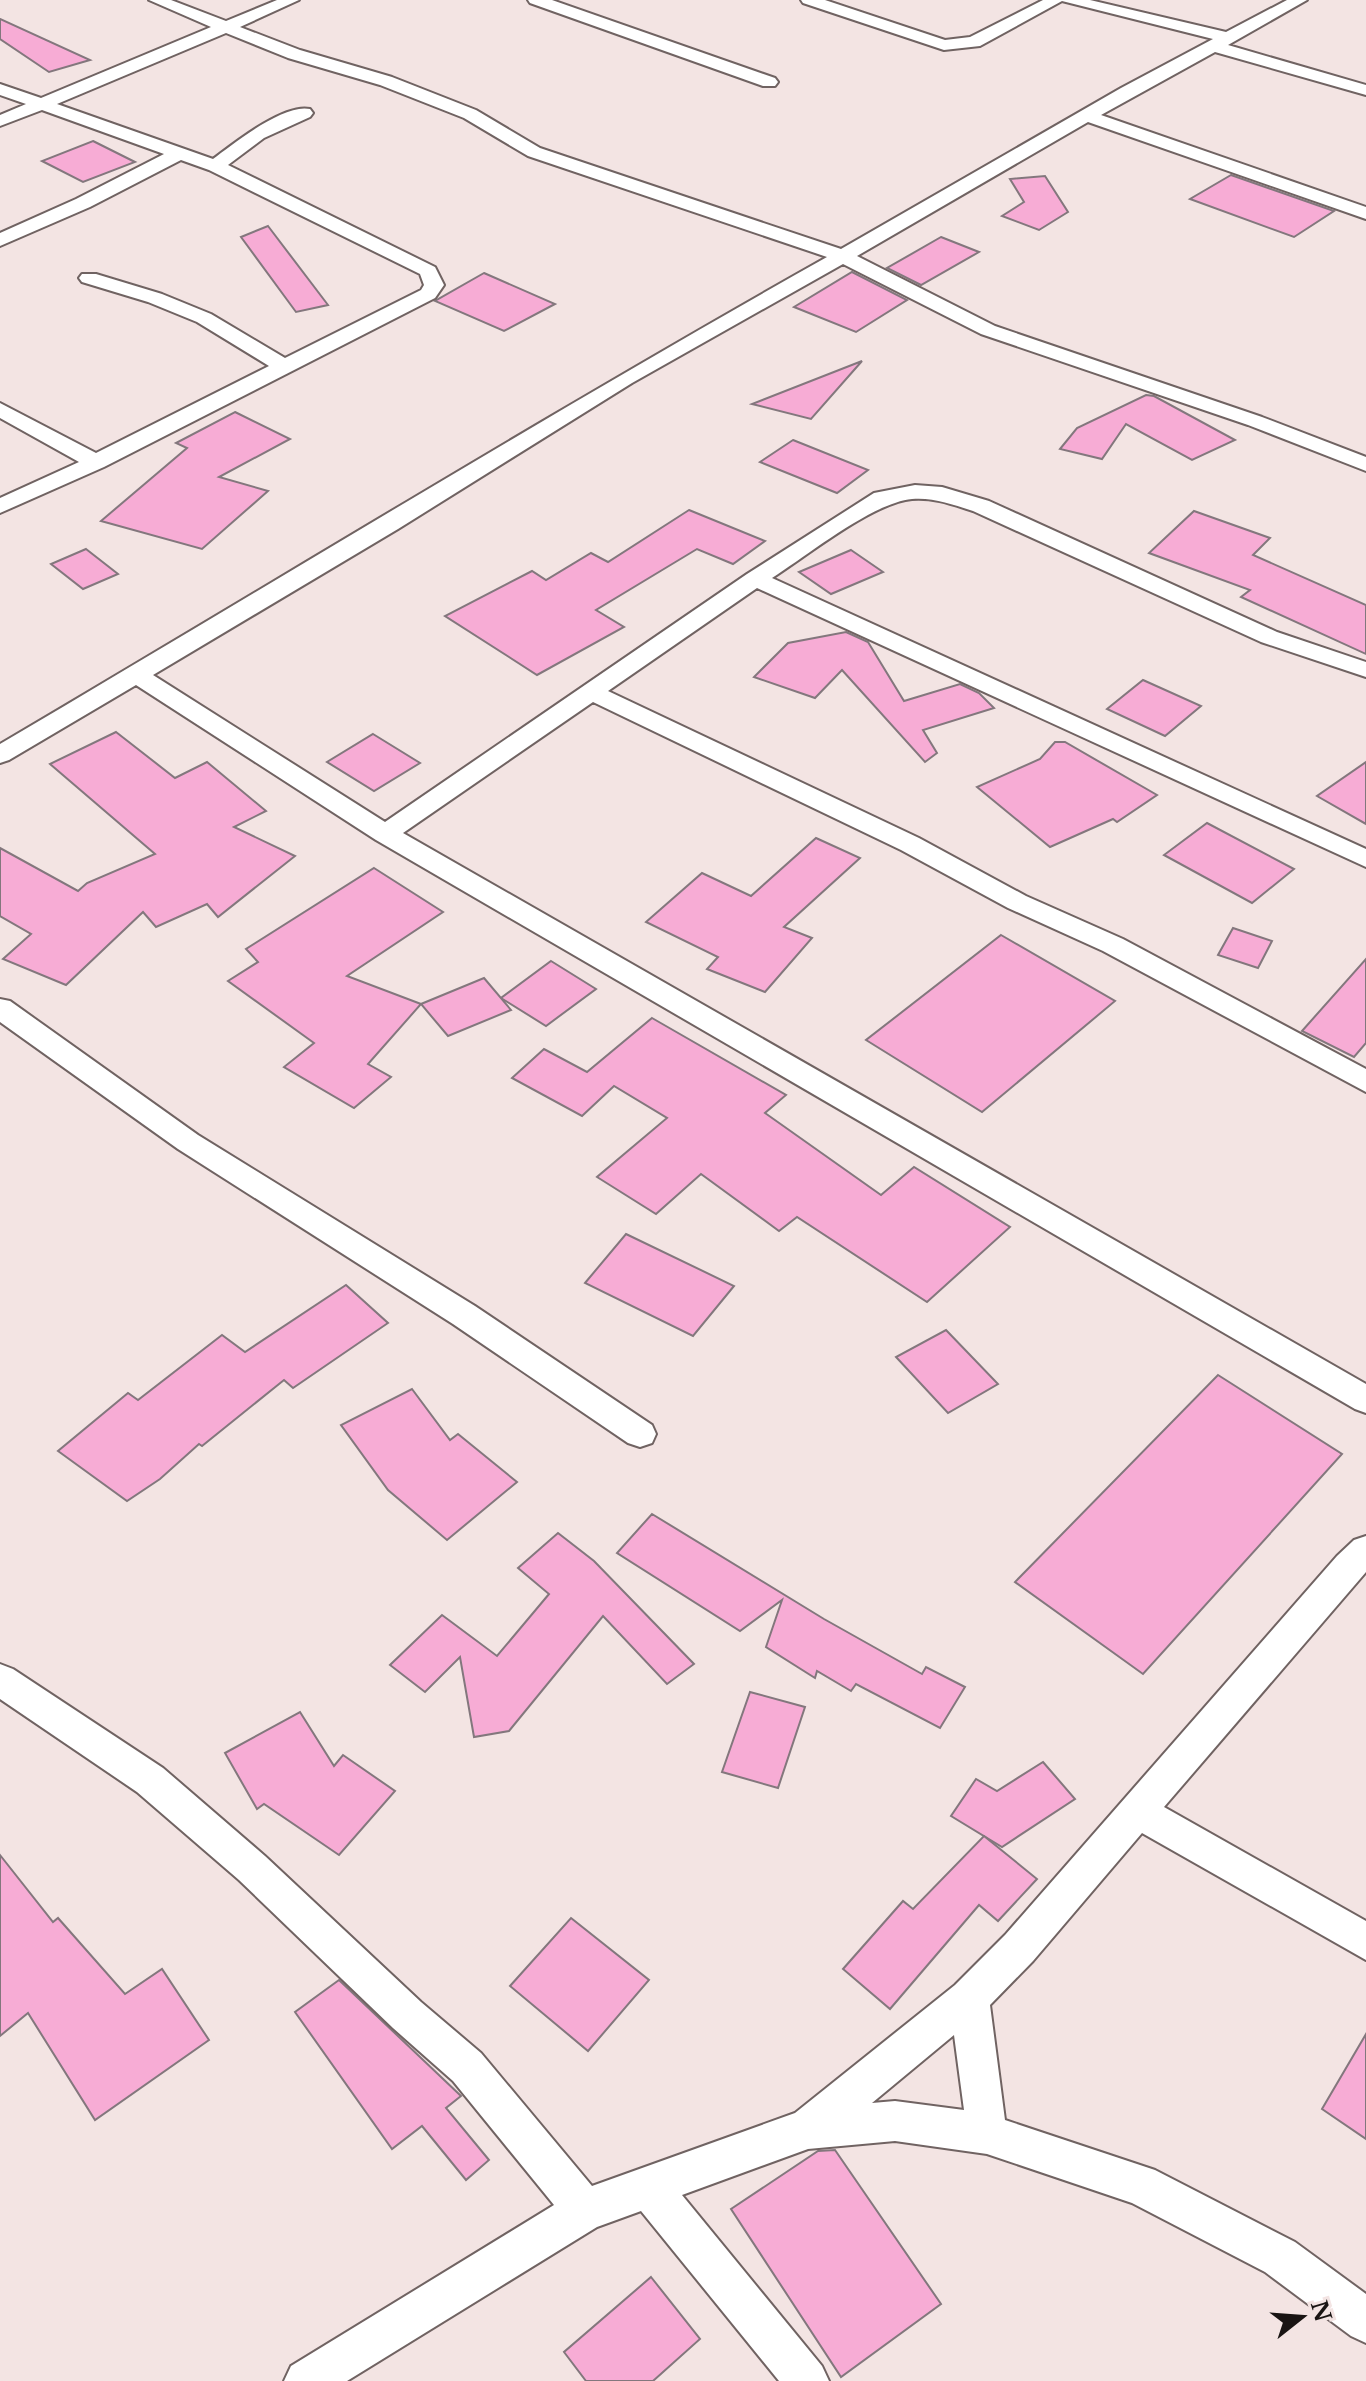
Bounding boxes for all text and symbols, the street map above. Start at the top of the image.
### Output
north arrow [1262,2277,1342,2357]
text: N [1305,2297,1337,2325]

